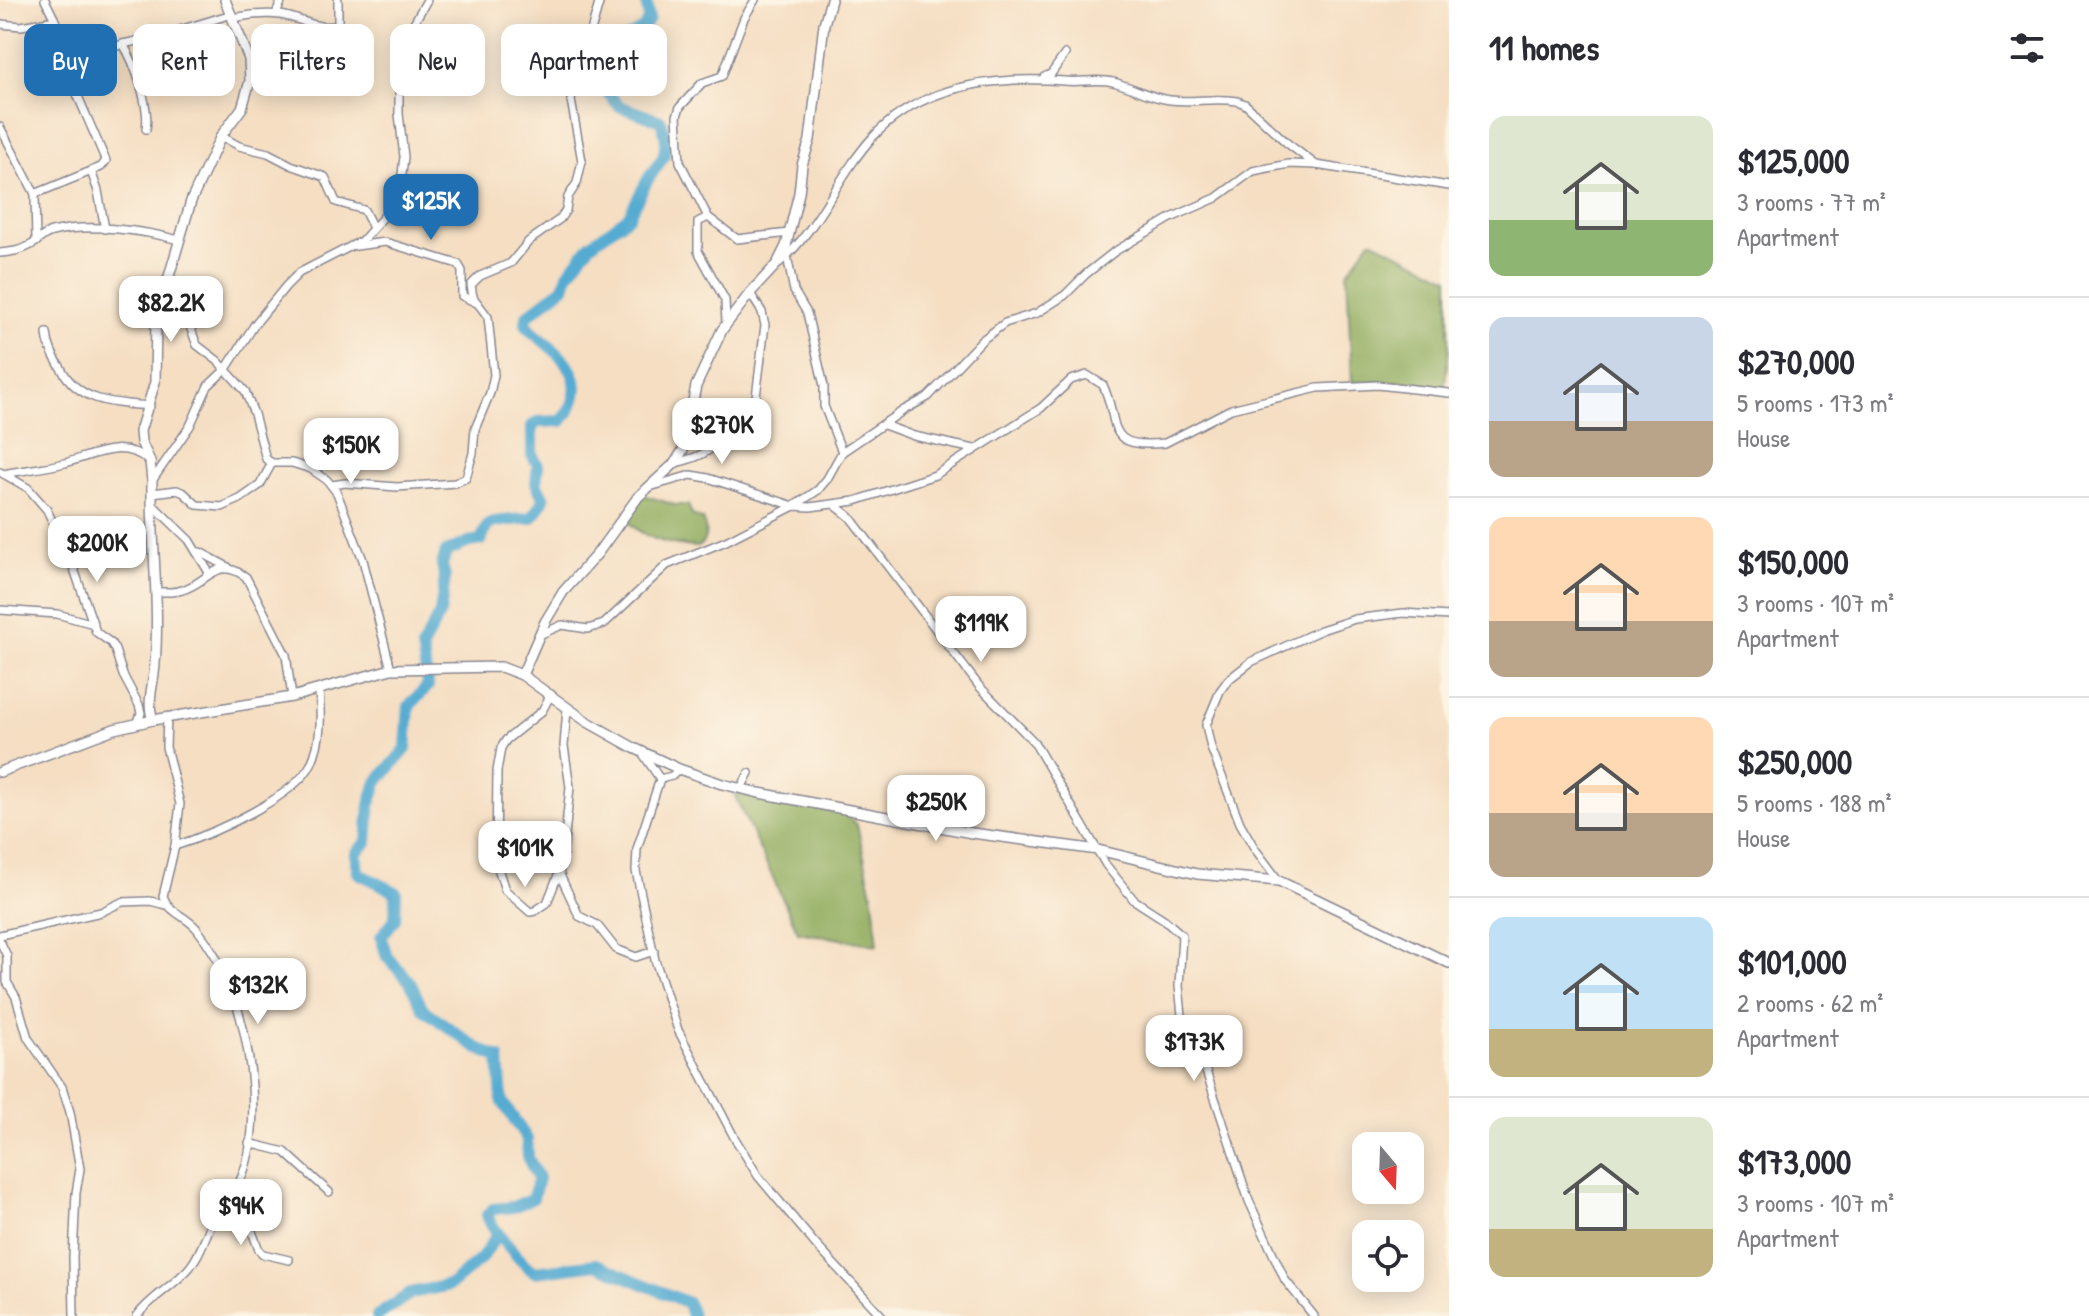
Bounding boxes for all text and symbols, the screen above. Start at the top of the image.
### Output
chip: Buy [24,24,117,96]
chip: Rent [133,24,235,96]
chip: Filters [251,24,374,96]
chip: New [390,24,485,96]
chip: Apartment [501,24,667,96]
text: 11 homes [1489,25,1599,71]
icon: filters [2005,26,2049,70]
text: $125,000 [1737,138,1849,184]
icon: home [1553,148,1649,244]
pin: $125K [375,174,487,242]
text: $125K [401,182,461,217]
text: 3 rooms · 77 m² [1737,184,1886,219]
text: Apartment [1737,219,1839,254]
pin: $82.2K [106,276,236,344]
text: $82.2K [137,284,205,319]
text: $270,000 [1737,339,1855,385]
icon: home [1553,349,1649,445]
text: 5 rooms · 173 m² [1737,385,1893,420]
pin: $270K [666,398,778,466]
text: $270K [690,406,754,441]
pin: $150K [295,418,407,486]
text: House [1737,420,1790,455]
text: $150K [322,426,380,461]
pin: $200K [41,516,153,584]
text: $200K [66,524,128,559]
text: $150,000 [1737,539,1849,585]
icon: home [1553,549,1649,645]
text: 3 rooms · 107 m² [1737,585,1894,620]
pin: $119K [925,596,1037,664]
text: $119K [953,604,1009,639]
text: Apartment [1737,620,1839,655]
text: $250,000 [1737,739,1852,785]
icon: home [1553,749,1649,845]
pin: $250K [880,775,992,843]
text: $250K [905,783,967,818]
text: 5 rooms · 188 m² [1737,785,1891,820]
text: House [1737,820,1790,855]
pin: $101K [469,821,581,889]
text: $101K [496,829,554,864]
text: $101,000 [1737,939,1847,985]
icon: home [1553,949,1649,1045]
pin: $132K [202,958,314,1026]
text: $132K [228,966,288,1001]
text: 2 rooms · 62 m² [1737,985,1883,1020]
pin: $173K [1138,1015,1250,1083]
text: Apartment [1737,1020,1839,1055]
text: $173K [1164,1023,1224,1058]
north arrow [1352,1132,1424,1204]
map controls [1352,1132,1424,1292]
text: $173,000 [1737,1139,1851,1185]
icon: home [1553,1149,1649,1245]
pin: $94K [194,1179,288,1247]
text: 3 rooms · 107 m² [1737,1185,1894,1220]
text: $94K [218,1187,264,1222]
button: locate [1352,1220,1424,1292]
text: Apartment [1737,1220,1839,1255]

